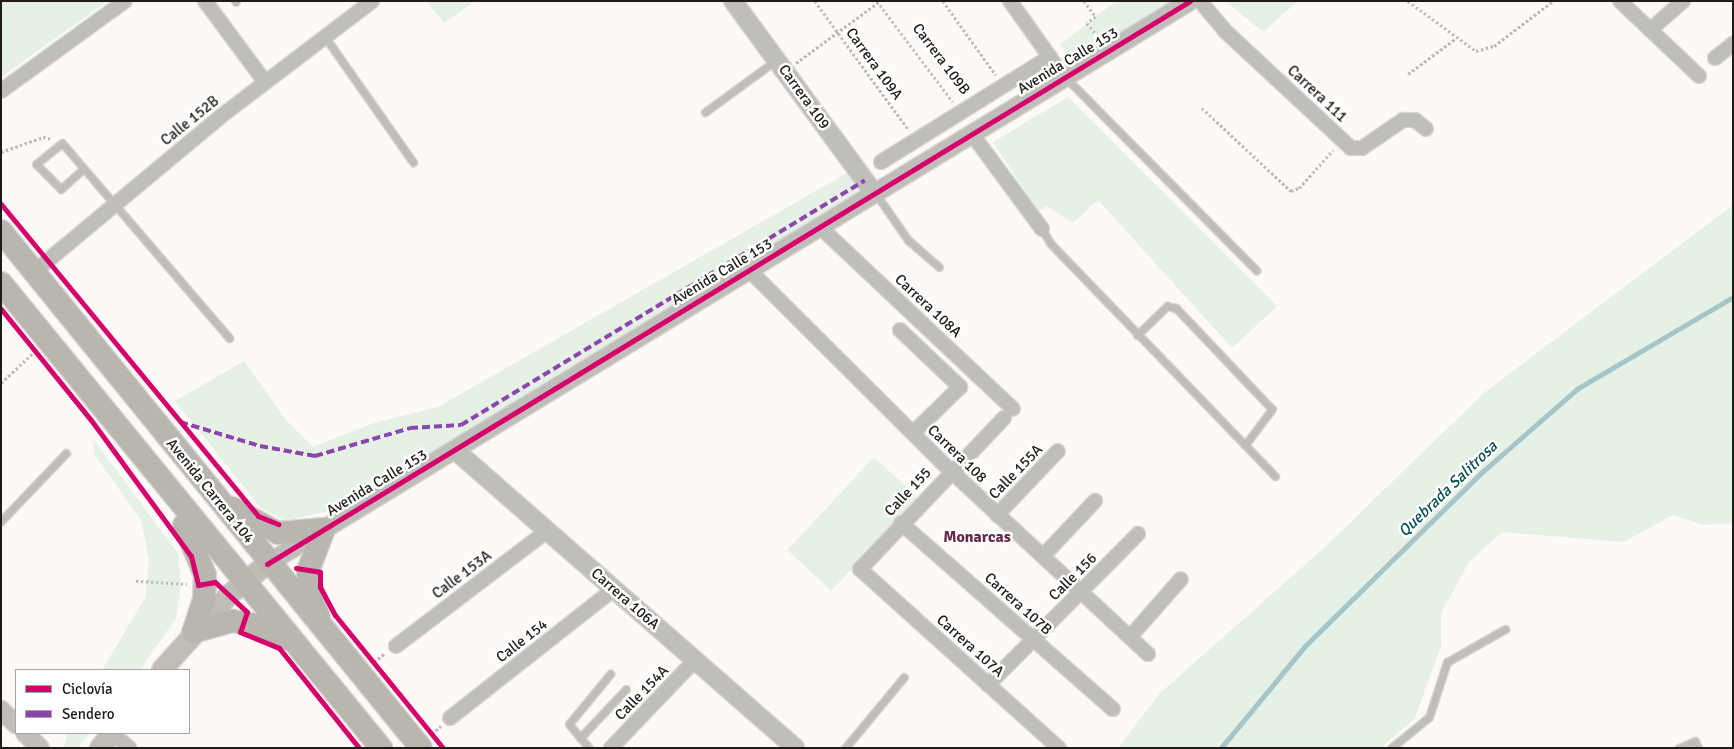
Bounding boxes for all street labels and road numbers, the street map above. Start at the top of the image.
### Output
street label: Carrera 109B [908,20,974,98]
street label: Carrera 109A [842,24,906,104]
street label: Avenida Calle 153 [1014,24,1122,98]
street label: Carrera 109 [775,61,833,133]
street label: Carrera 111 [1283,62,1351,126]
street label: Calle 152B [157,92,223,150]
street label: Avenida Calle 153 [668,235,776,309]
street label: Carrera 108A [891,271,965,341]
street label: Carrera 108 [924,421,990,487]
street label: Avenida Carrera 104 [162,435,258,547]
street label: Calle 155A [985,441,1047,503]
street label: Avenida Calle 153 [323,446,431,520]
street label: Calle 155 [881,464,935,520]
street label: Calle 153A [429,547,495,603]
street label: Calle 156 [1045,549,1101,605]
street label: Carrera 106A [587,564,663,634]
street label: Carrera 107B [981,569,1055,639]
street label: Carrera 107A [933,611,1007,681]
street label: Calle 154 [493,615,551,667]
street label: Calle 154A [611,662,673,724]

